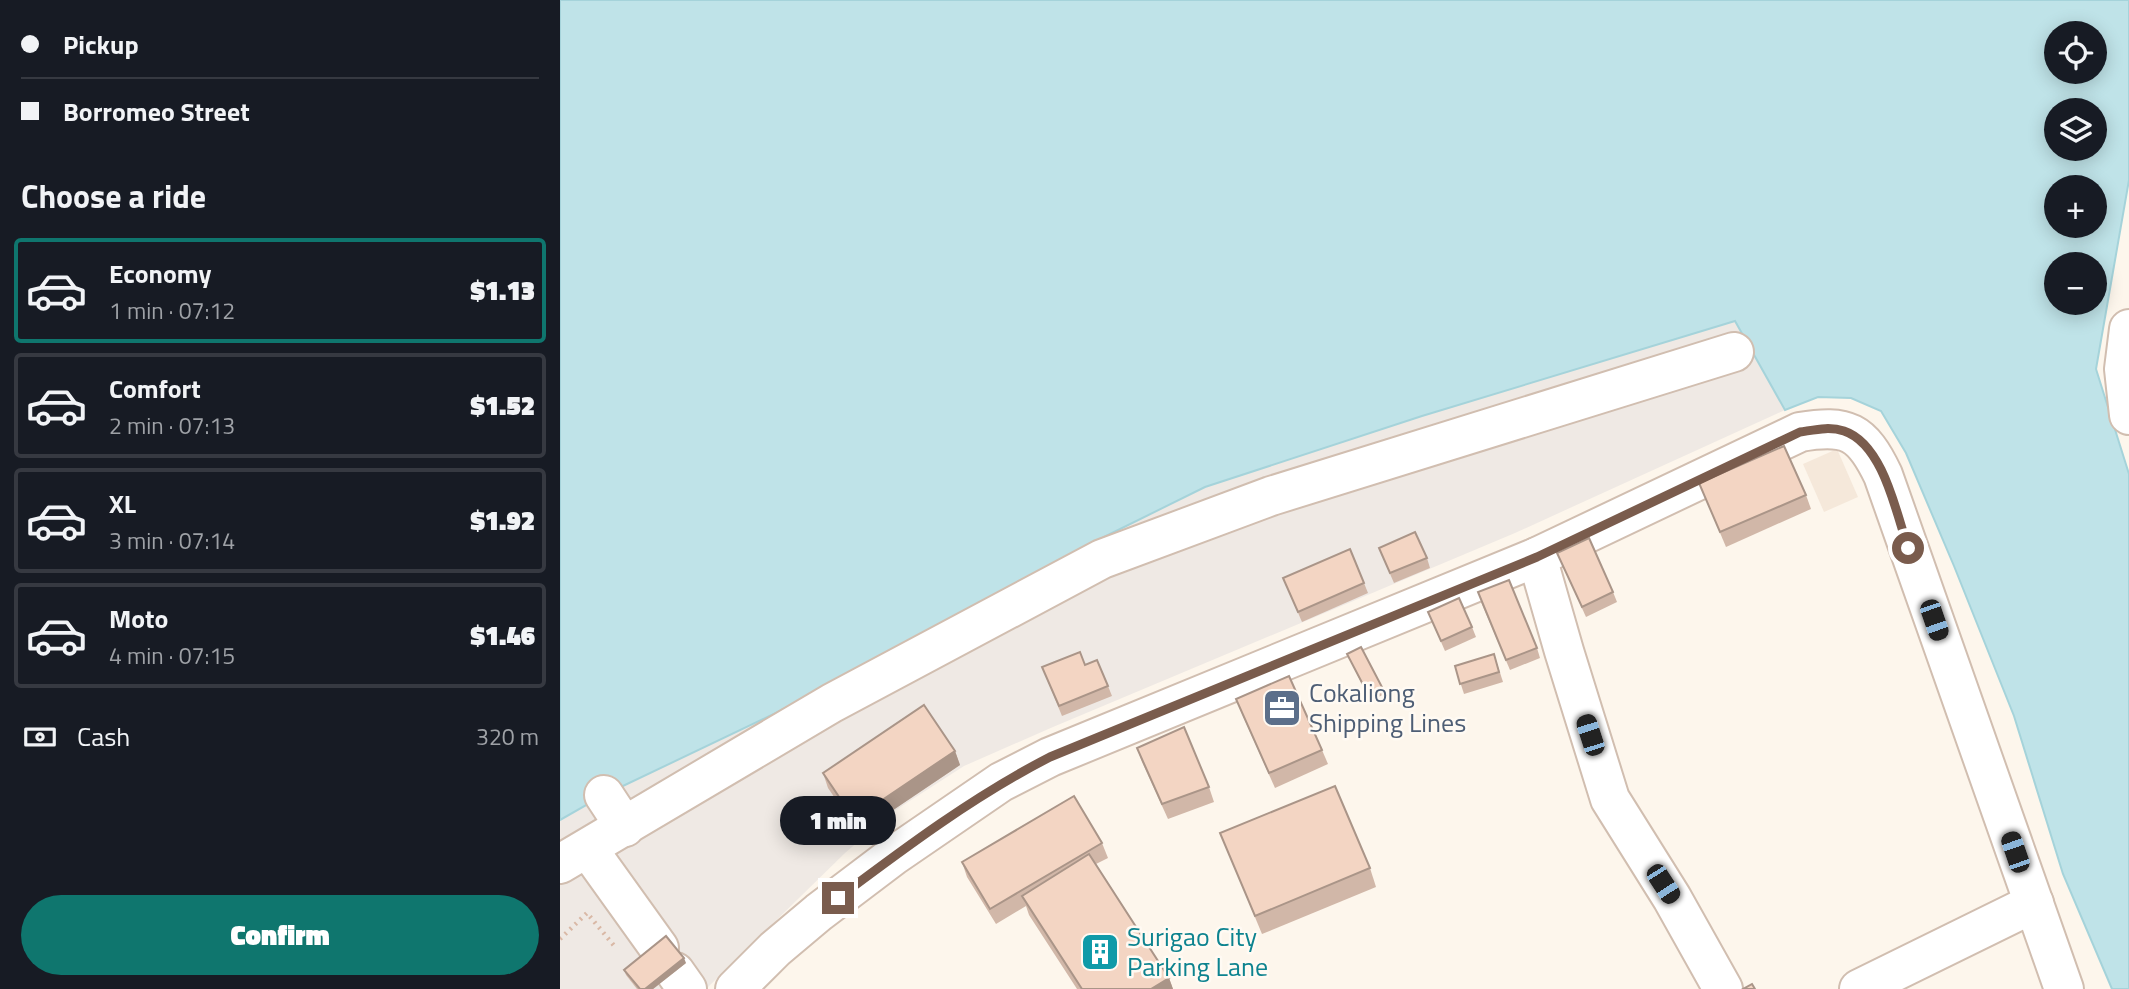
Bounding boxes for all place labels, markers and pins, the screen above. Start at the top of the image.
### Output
place label: Cokaliong Shipping Lines [1309,673,1466,742]
office icon: Cokaliong Shipping Lines [1261,687,1303,729]
place label: Surigao City Parking Lane [1127,917,1268,986]
building icon: Surigao City Parking Lane [1079,931,1121,973]

